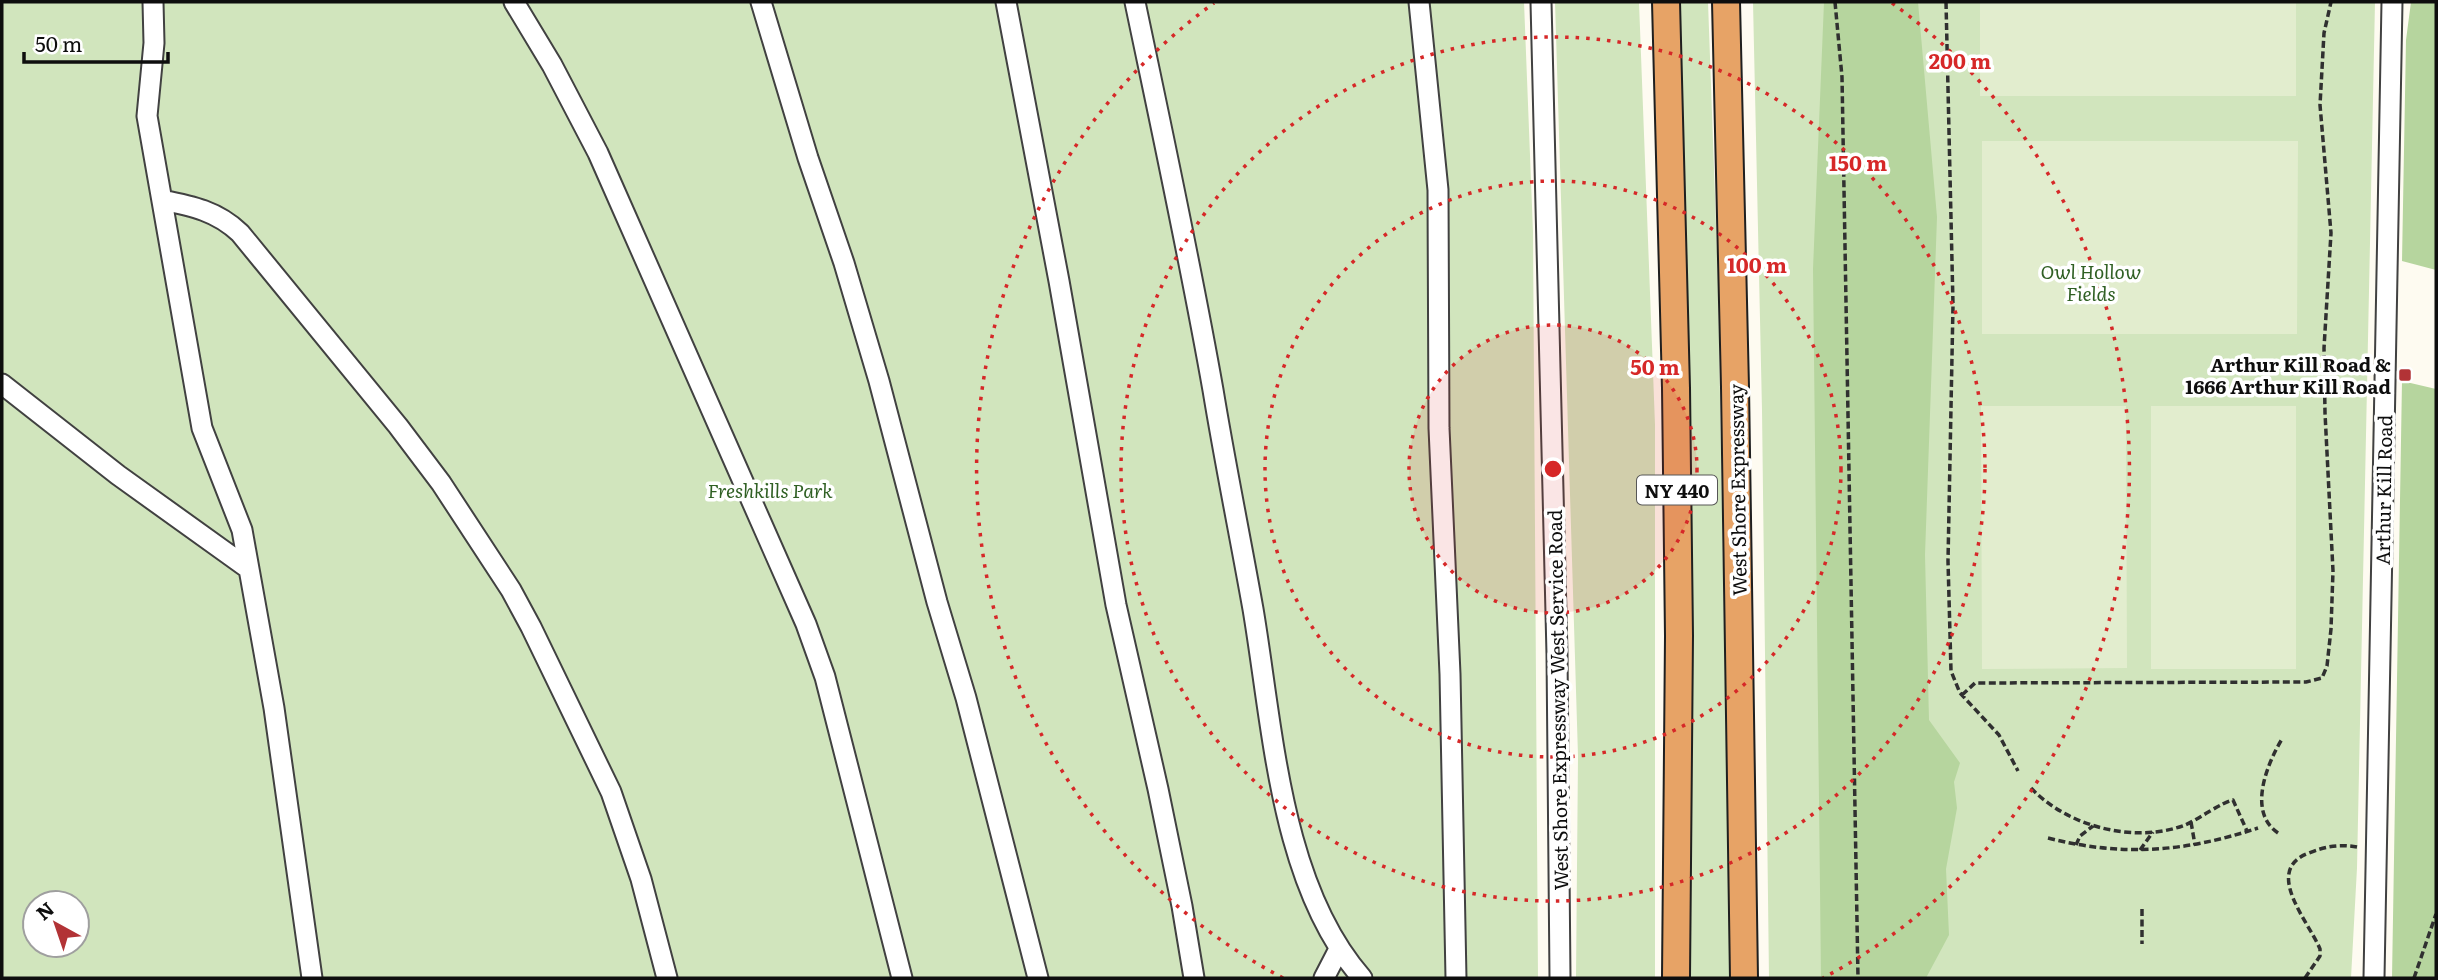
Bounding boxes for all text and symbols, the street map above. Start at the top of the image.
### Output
scale bar [24,21,168,65]
text: 50 m [35,27,82,58]
text: 200 m [1929,44,1991,75]
text: 150 m [1829,146,1887,177]
text: 100 m [1727,248,1787,279]
park label: Owl Hollow Fields [2040,257,2142,307]
text: 50 m [1630,350,1680,381]
place label: Arthur Kill Road & 1666 Arthur Kill Road [2185,350,2391,400]
marker: Arthur Kill Road & 1666 Arthur Kill Road [2397,367,2413,383]
street label: West Shore Expressway [1721,384,1753,596]
street label: Arthur Kill Road [2368,414,2398,565]
centre of rings [1541,457,1565,481]
park label: Freshkills Park [707,476,833,504]
road number: NY 440 [1637,476,1717,504]
street label: West Shore Expressway West Service Road [1540,509,1574,891]
north arrow [21,889,91,959]
text: N [29,894,60,926]

